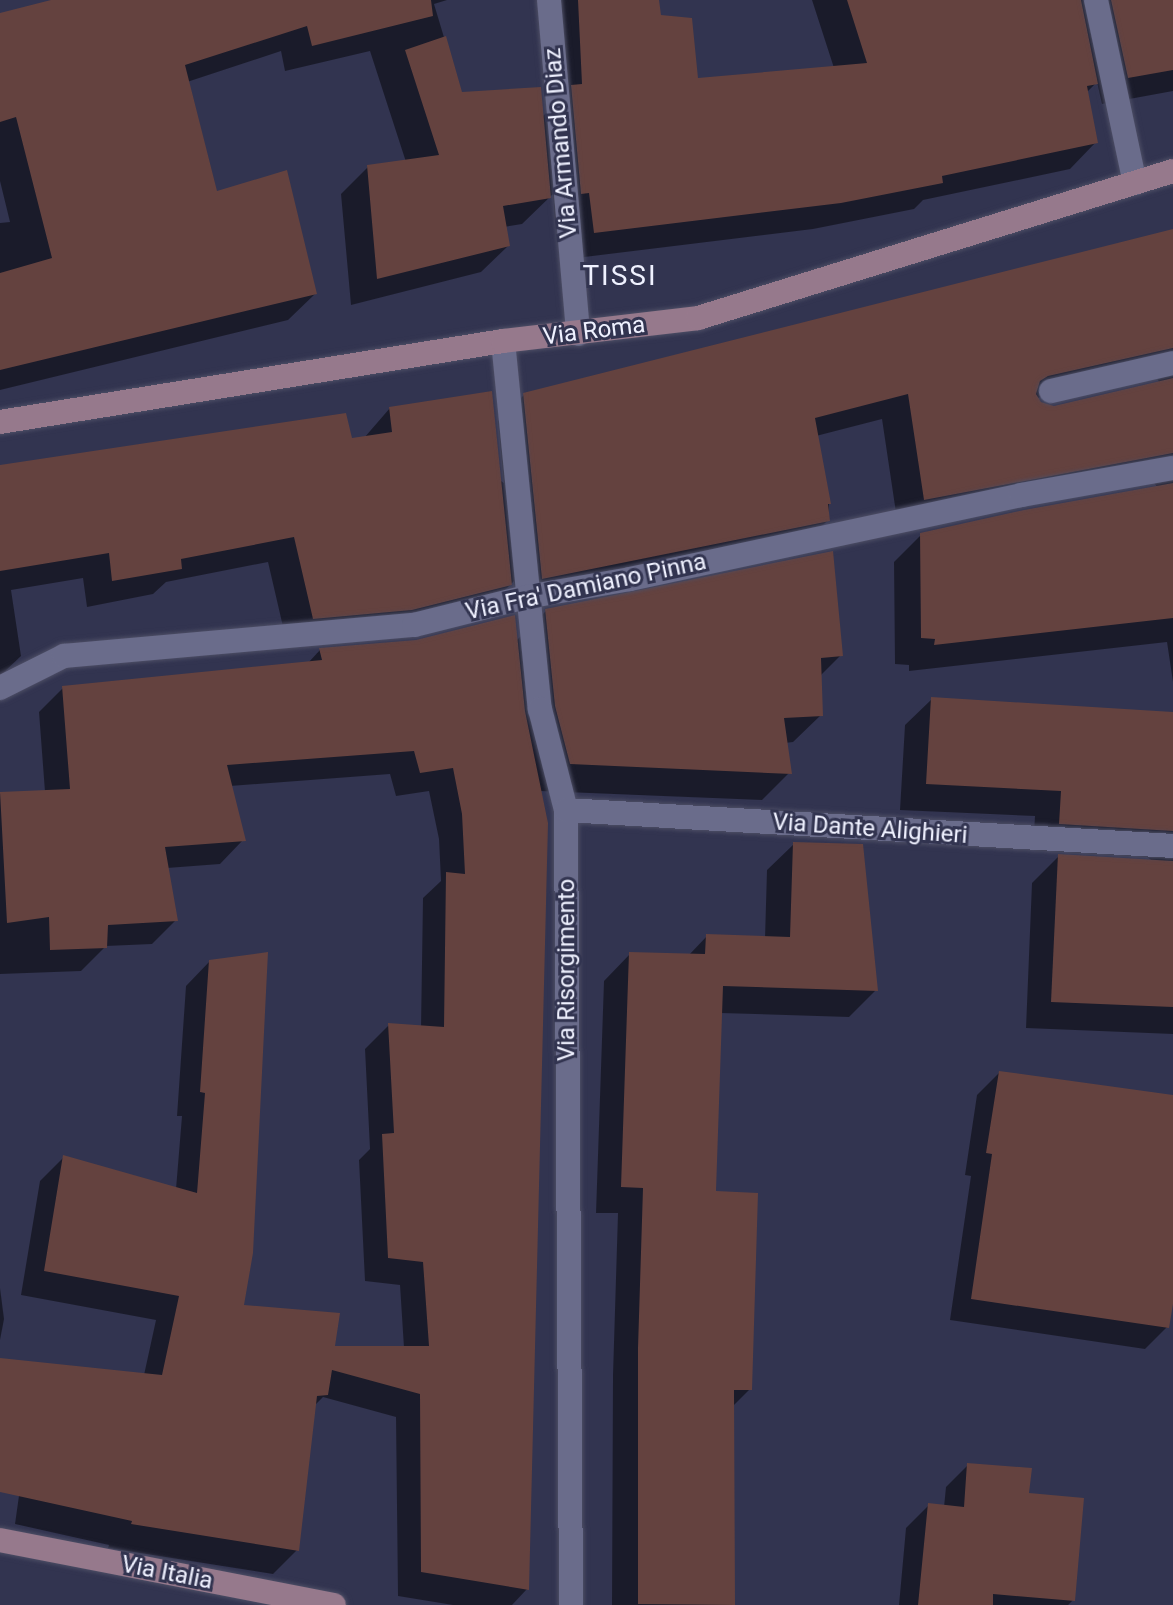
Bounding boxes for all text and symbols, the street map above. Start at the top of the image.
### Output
street label: Via Armando Diaz [538,47,584,239]
district label: TISSI [582,259,658,293]
street label: Via Roma [541,310,647,352]
street label: Via Fra' Damiano Pinna [463,547,709,627]
street label: Via Dante Alighieri [772,808,968,850]
street label: Via Risorgimento [553,879,581,1061]
street label: Via Italia [119,1550,215,1596]

